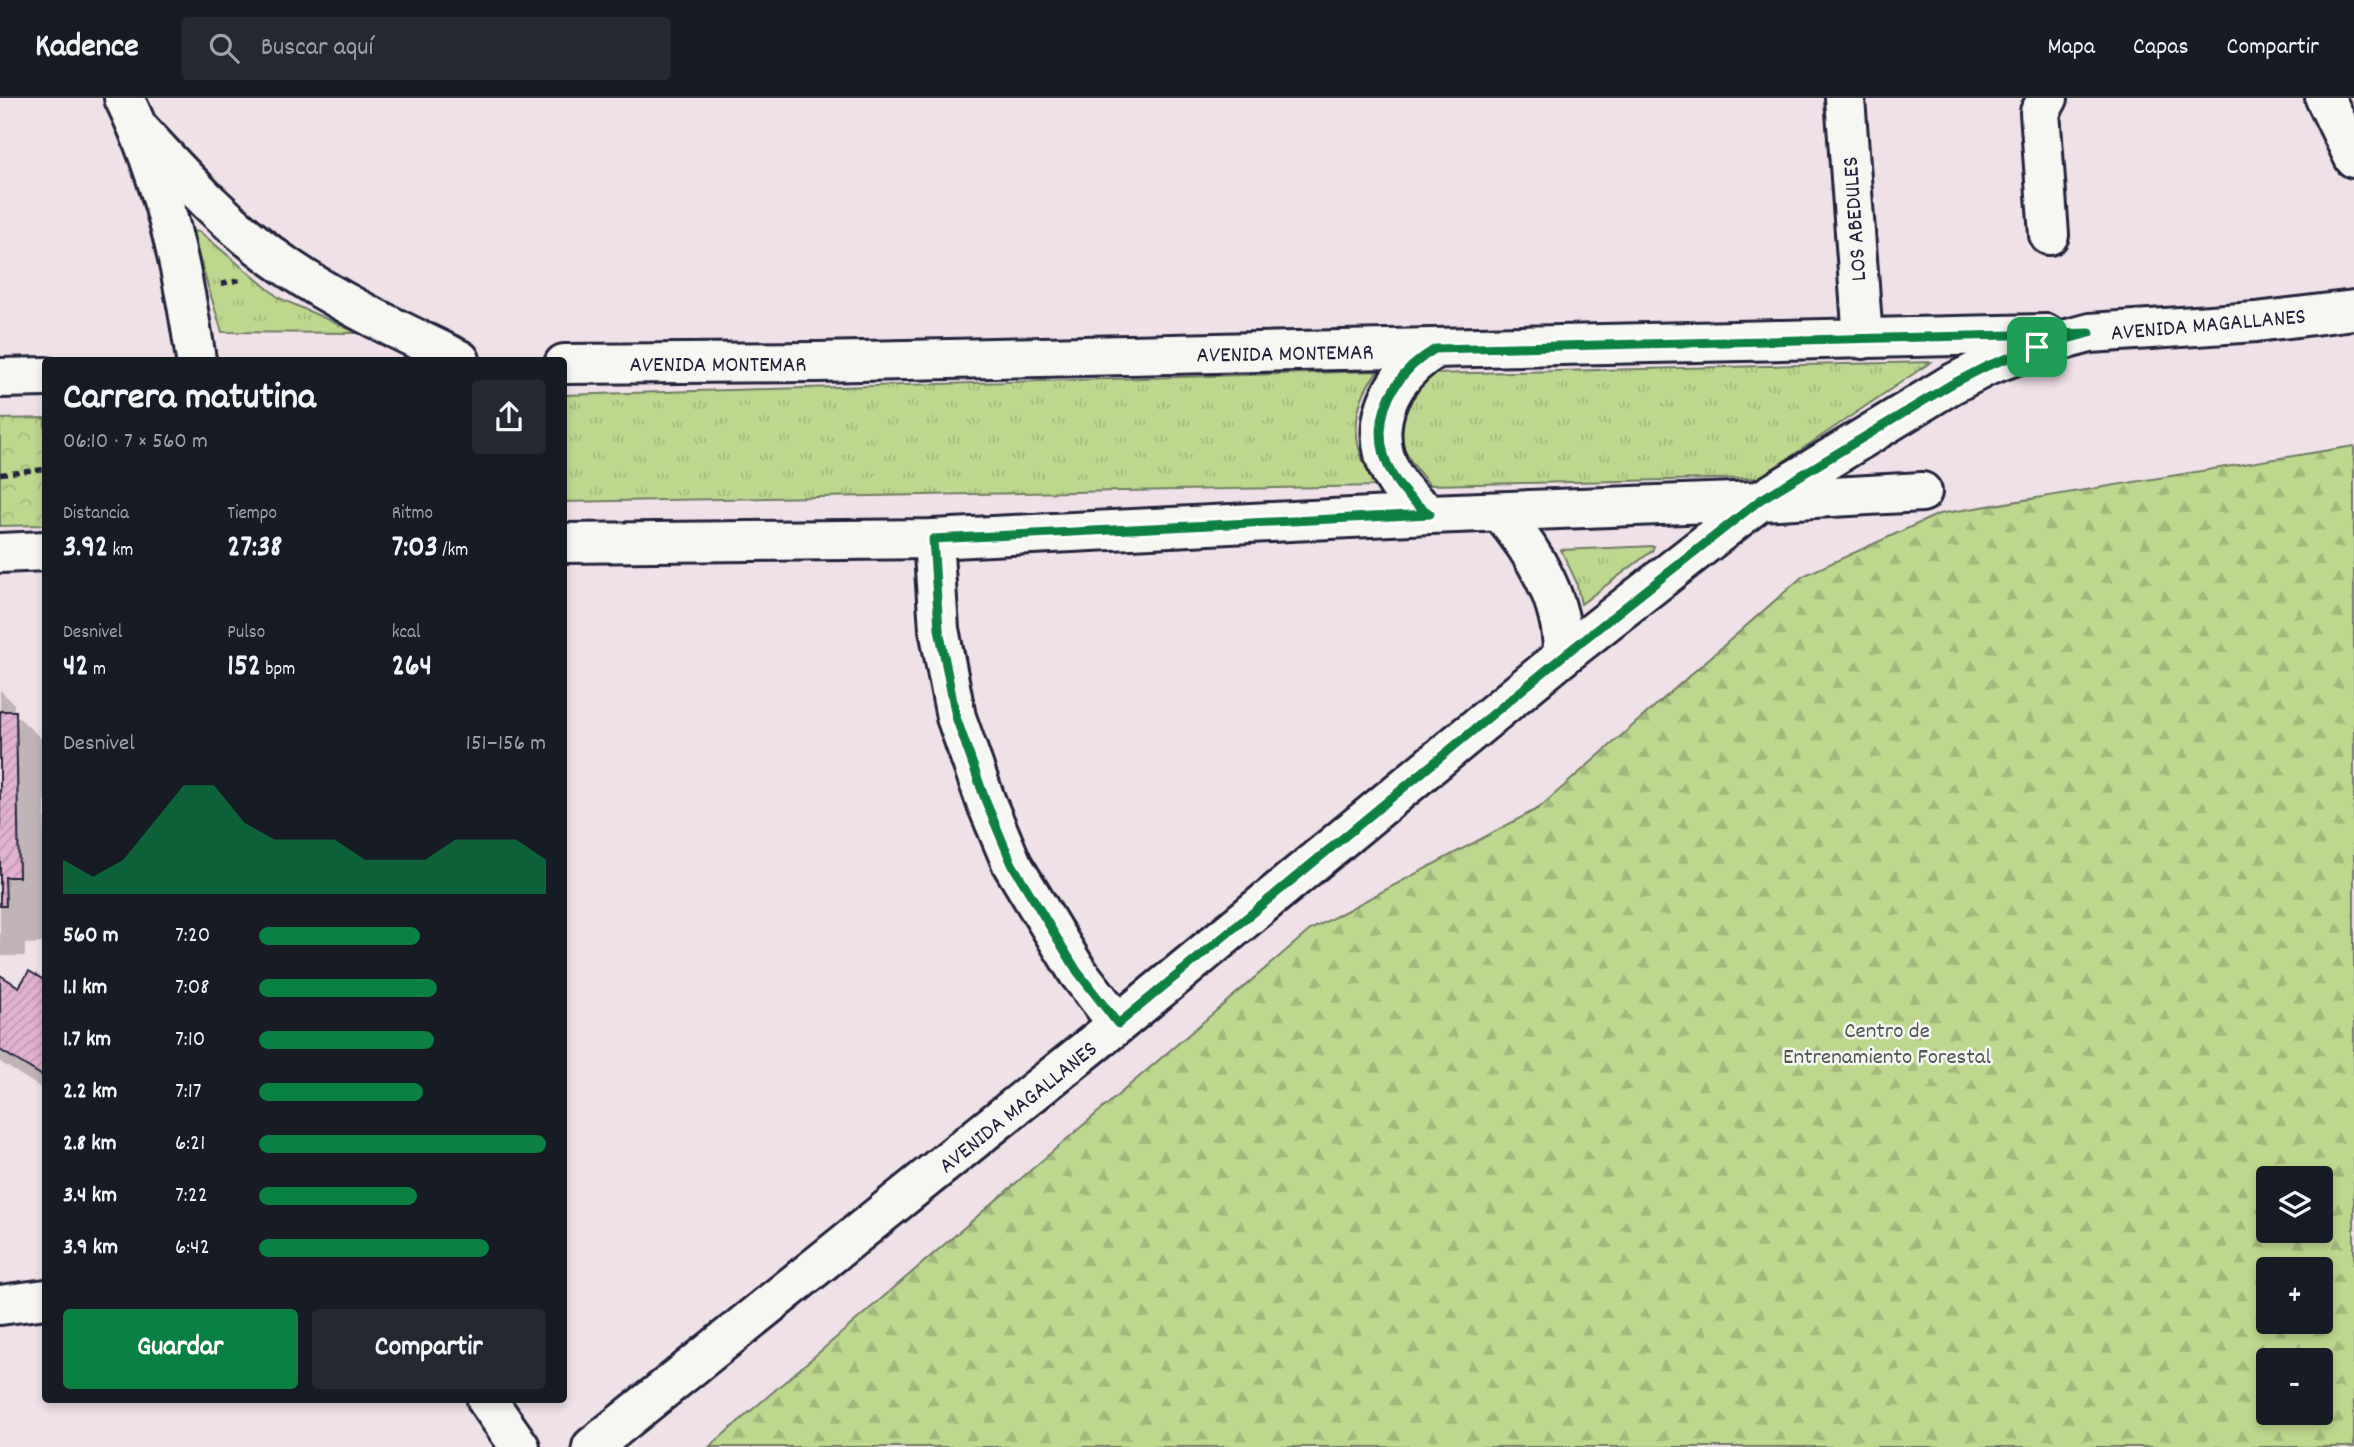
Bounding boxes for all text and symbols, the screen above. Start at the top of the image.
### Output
search box [181,17,671,80]
text: Kadence [35,25,139,72]
icon: search [205,29,243,67]
text: Buscar aquí [261,30,373,67]
text: Mapa [2047,31,2095,65]
text: Capas [2133,31,2189,65]
text: Compartir [2227,31,2319,65]
street label: LOS ABEDULES [1836,155,1877,282]
street label: AVENIDA MAGALLANES [2109,302,2307,351]
pin [2007,317,2067,377]
icon: arrive [2018,328,2056,366]
street label: AVENIDA MONTEMAR [1196,337,1374,374]
street label: AVENIDA MONTEMAR [629,350,807,383]
text: Carrera matutina [63,372,316,427]
button: share [472,380,546,454]
text: 06:10 · 7 × 560 m [63,426,208,459]
text: Distancia [63,501,129,528]
text: Tiempo [227,501,277,528]
text: Ritmo [392,501,433,528]
text: 3.92 [63,528,108,571]
text: 27:38 [227,528,282,571]
text: 7:03 [392,528,438,571]
text: km [108,538,133,565]
text: /km [438,538,468,565]
text: Desnivel [63,620,122,647]
text: Pulso [227,620,265,647]
text: kcal [392,620,421,647]
text: 42 [63,647,89,690]
text: 152 [227,647,261,690]
text: 264 [392,647,432,690]
text: m [89,657,106,684]
text: bpm [261,657,295,684]
text: Desnivel [63,728,135,761]
text: 151–156 m [466,728,546,761]
text: 560 m [63,920,119,953]
text: 7:20 [175,920,210,953]
text: 1.1 km [63,972,107,1005]
text: 7:08 [175,972,209,1005]
park label: Centro de Entrenamiento Forestal [1783,1016,1991,1075]
text: 1.7 km [63,1024,111,1057]
text: 7:10 [175,1024,205,1057]
street label: AVENIDA MAGALLANES [933,1034,1106,1183]
text: 2.2 km [63,1076,117,1109]
text: 7:17 [175,1076,201,1109]
text: 2.8 km [63,1128,117,1161]
text: 6:21 [175,1128,205,1161]
map controls [2256,1166,2333,1425]
button: layers [2256,1166,2333,1243]
text: 3.4 km [63,1180,117,1213]
text: 7:22 [175,1180,208,1213]
text: 3.9 km [63,1232,118,1265]
text: 6:42 [175,1232,210,1265]
button: + [2256,1257,2333,1334]
button: Guardar [63,1309,298,1389]
button: Compartir [312,1309,546,1389]
button: − [2256,1348,2333,1425]

